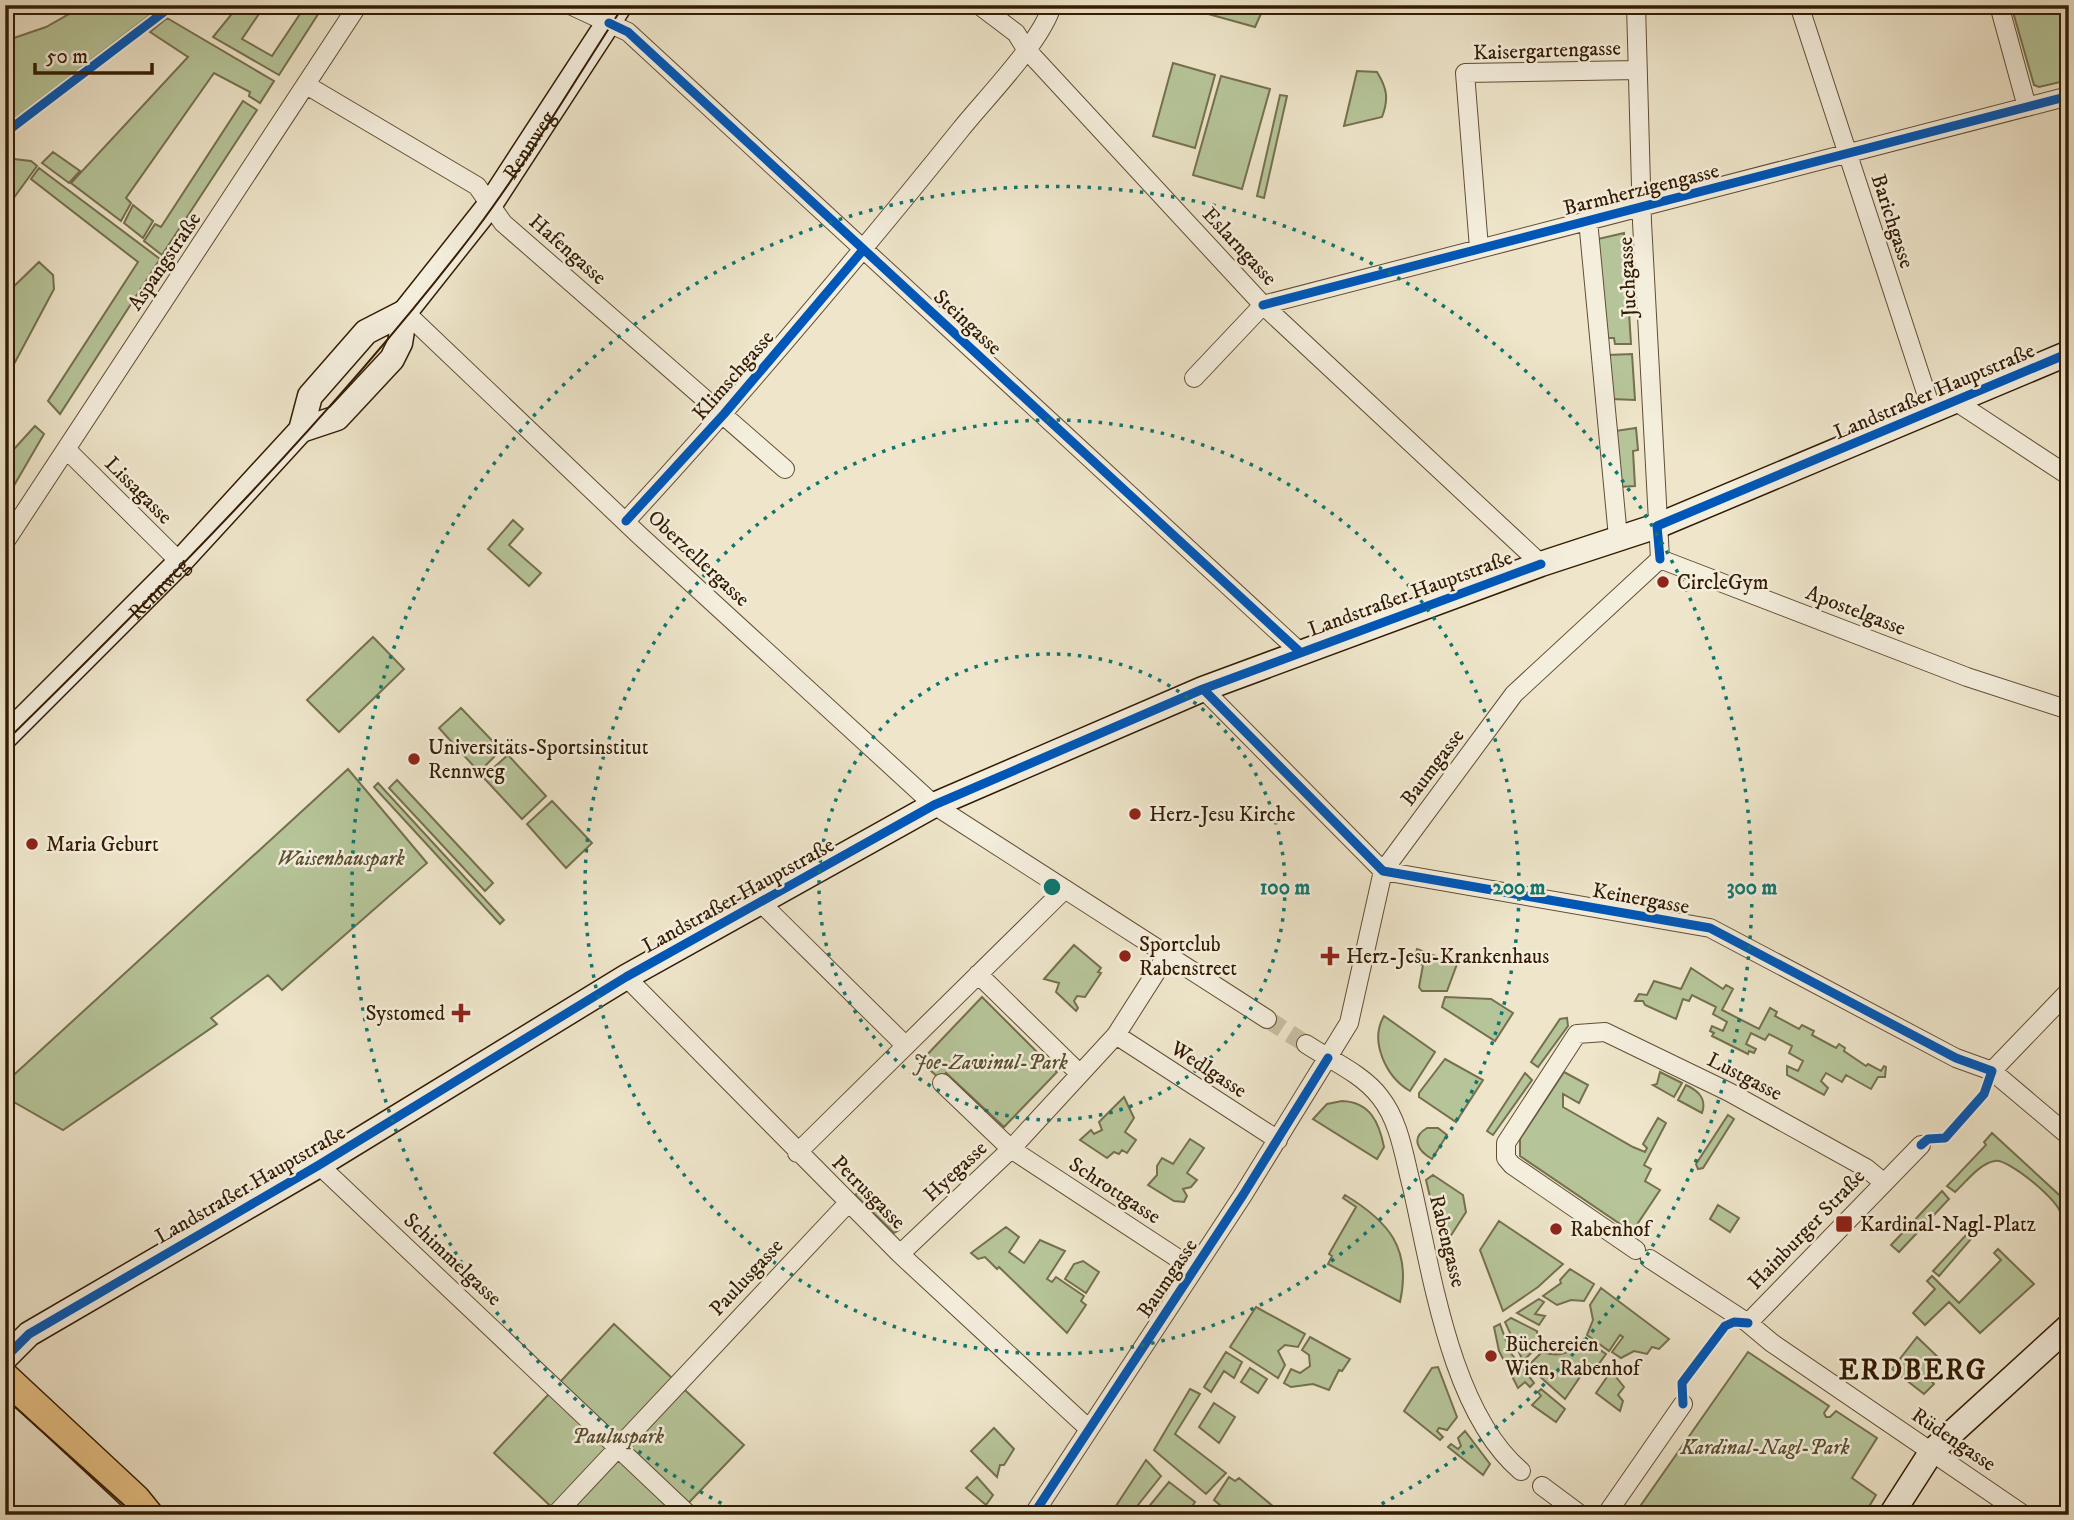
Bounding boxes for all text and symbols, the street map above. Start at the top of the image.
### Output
scale bar [35,32,152,76]
street label: Kaisergartengasse [1473,35,1622,67]
text: 50 m [46,44,88,70]
street label: Rennweg [498,106,562,185]
street label: Barmherzigengasse [1561,158,1722,222]
street label: Barichgasse [1865,171,1920,272]
street label: Eslarngasse [1196,202,1282,292]
street label: Aspangstraße [122,207,207,316]
street label: Hafengasse [523,209,612,291]
street label: Juchgasse [1613,236,1643,320]
street label: Steingasse [927,284,1007,361]
street label: Klimschgasse [687,325,780,426]
street label: Landstraßer Hauptstraße [1830,338,2039,446]
street label: Lissagasse [99,451,178,530]
street label: Oberzellergasse [642,505,755,613]
street label: Landstraßer Hauptstraße [1305,545,1516,643]
street label: Rennweg [123,552,196,626]
place label: CircleGym [1677,570,1769,596]
marker: CircleGym [1655,574,1671,590]
street label: Apostelgasse [1802,580,1909,642]
street label: Baumgasse [1395,724,1470,811]
place label: Universitäts-Sportsinstitut Rennweg [428,735,649,785]
marker: Universitäts-Sportsinstitut Rennweg [406,751,422,767]
place label: Herz-Jesu Kirche [1149,802,1296,828]
marker: Herz-Jesu Kirche [1127,806,1143,822]
place label: Maria Geburt [46,832,159,858]
street label: Landstraßer Hauptstraße [638,832,839,959]
marker: Maria Geburt [24,836,40,852]
park label: Waisenhauspark [277,846,405,872]
centre of rings [1040,875,1064,899]
text: 100 m [1260,875,1310,901]
text: 200 m [1492,875,1546,901]
text: 300 m [1727,875,1778,901]
street label: Keinergasse [1590,878,1692,920]
place label: Sportclub Rabenstreet [1139,932,1237,982]
place label: Herz-Jesu-Krankenhaus [1346,944,1549,970]
marker: Herz-Jesu-Krankenhaus [1320,946,1340,966]
marker: Sportclub Rabenstreet [1117,948,1133,964]
place label: Systomed [365,1001,446,1027]
marker: Systomed [451,1003,471,1023]
street label: Wedlgasse [1165,1035,1252,1104]
street label: Lustgasse [1703,1047,1787,1107]
park label: Joe-Zawinul-Park [912,1050,1068,1076]
street label: Landstraßer Hauptstraße [151,1120,351,1250]
street label: Hyegasse [918,1136,993,1208]
street label: Petrusgasse [826,1150,911,1235]
street label: Schrottgasse [1064,1151,1166,1230]
street label: Hainburger Straße [1743,1164,1871,1295]
street label: Rabengasse [1423,1192,1471,1290]
street label: Schimmelgasse [398,1208,507,1312]
place label: Kardinal-Nagl-Platz [1860,1212,2036,1238]
marker: Kardinal-Nagl-Platz [1834,1214,1854,1234]
place label: Rabenhof [1570,1217,1653,1243]
marker: Rabenhof [1548,1221,1564,1237]
street label: Paulusgasse [704,1233,789,1322]
street label: Baumgasse [1132,1234,1204,1323]
place label: Büchereien Wien, Rabenhof [1504,1332,1643,1382]
marker: Büchereien Wien, Rabenhof [1483,1348,1499,1364]
district label: ERDBERG [1839,1353,1987,1388]
street label: Rüdengasse [1906,1402,2001,1478]
park label: Pauluspark [572,1424,664,1450]
park label: Kardinal-Nagl-Park [1680,1435,1850,1461]

